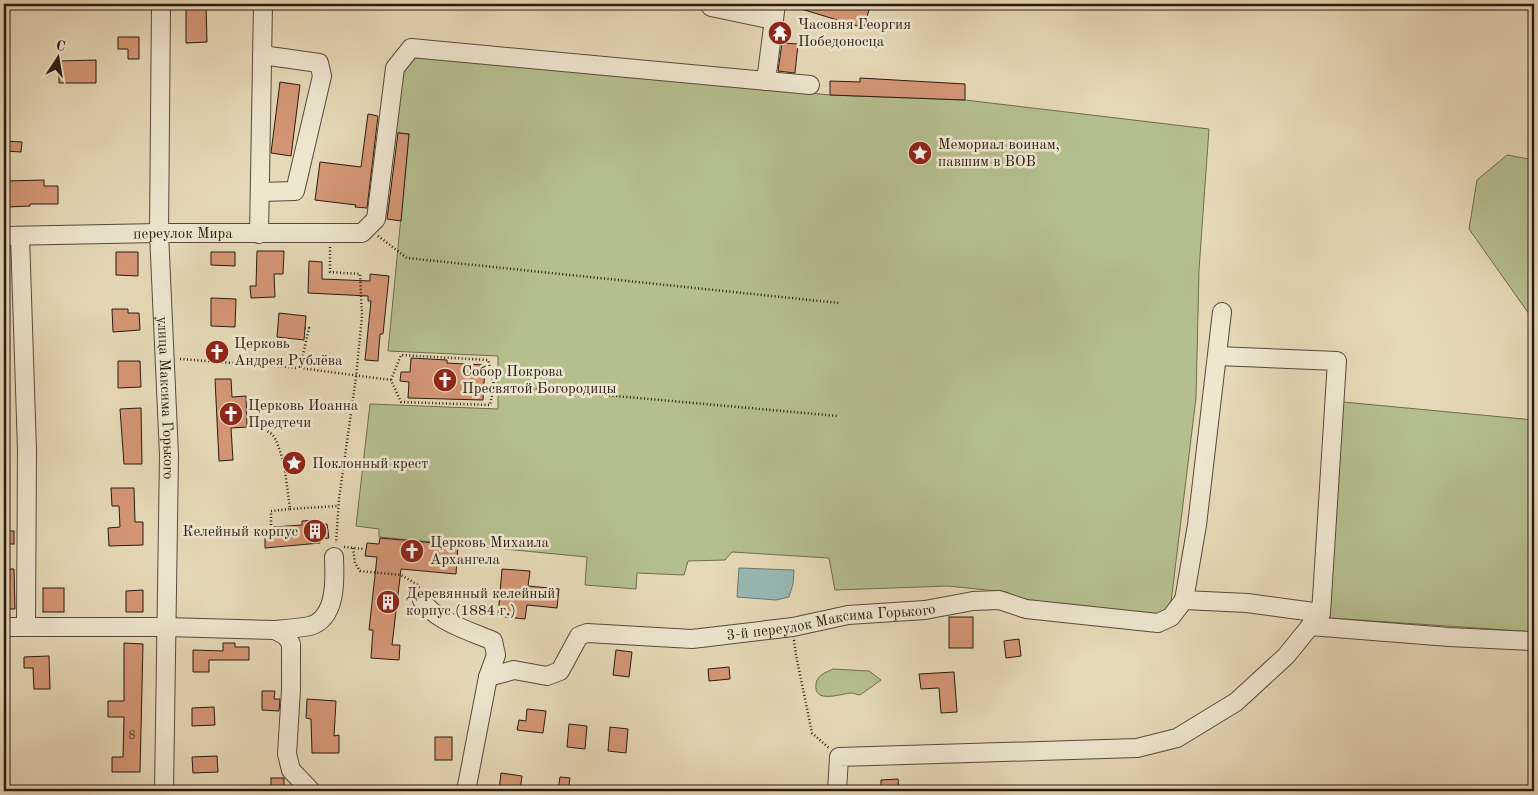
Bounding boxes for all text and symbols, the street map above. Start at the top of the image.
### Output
place label: Часовня Георгия Победоносца [798,18,911,50]
temple icon: Часовня Георгия Победоносца [767,20,793,46]
north arrow [32,32,82,82]
text: С [55,38,66,54]
place label: Мемориал воинам, павшим в ВОВ [938,138,1060,170]
place icon: Мемориал воинам, павшим в ВОВ [907,140,933,166]
street label: переулок Мира [133,227,233,242]
street label: улица Максима Горького [154,316,175,480]
place label: Церковь Андрея Рублёва [234,337,343,369]
church icon: Церковь Андрея Рублёва [204,339,230,365]
place label: Собор Покрова Пресвятой Богородицы [462,365,617,397]
church icon: Собор Покрова Пресвятой Богородицы [432,367,458,393]
place label: Церковь Иоанна Предтечи [248,399,359,431]
church icon: Церковь Иоанна Предтечи [218,401,244,427]
place icon: Поклонный крест [281,450,307,476]
place label: Поклонный крест [312,457,428,472]
building icon: Келейный корпус [302,518,328,544]
place label: Келейный корпус [183,525,298,540]
place label: Церковь Михаила Архангела [430,536,550,568]
church icon: Церковь Михаила Архангела [399,538,425,564]
place label: Деревянный келейный корпус (1884 г.) [406,587,555,619]
building icon: Деревянный келейный корпус (1884 г.) [375,589,401,615]
street label: 3-й переулок Максима Горького [726,602,937,644]
house number: 8 [129,730,136,742]

